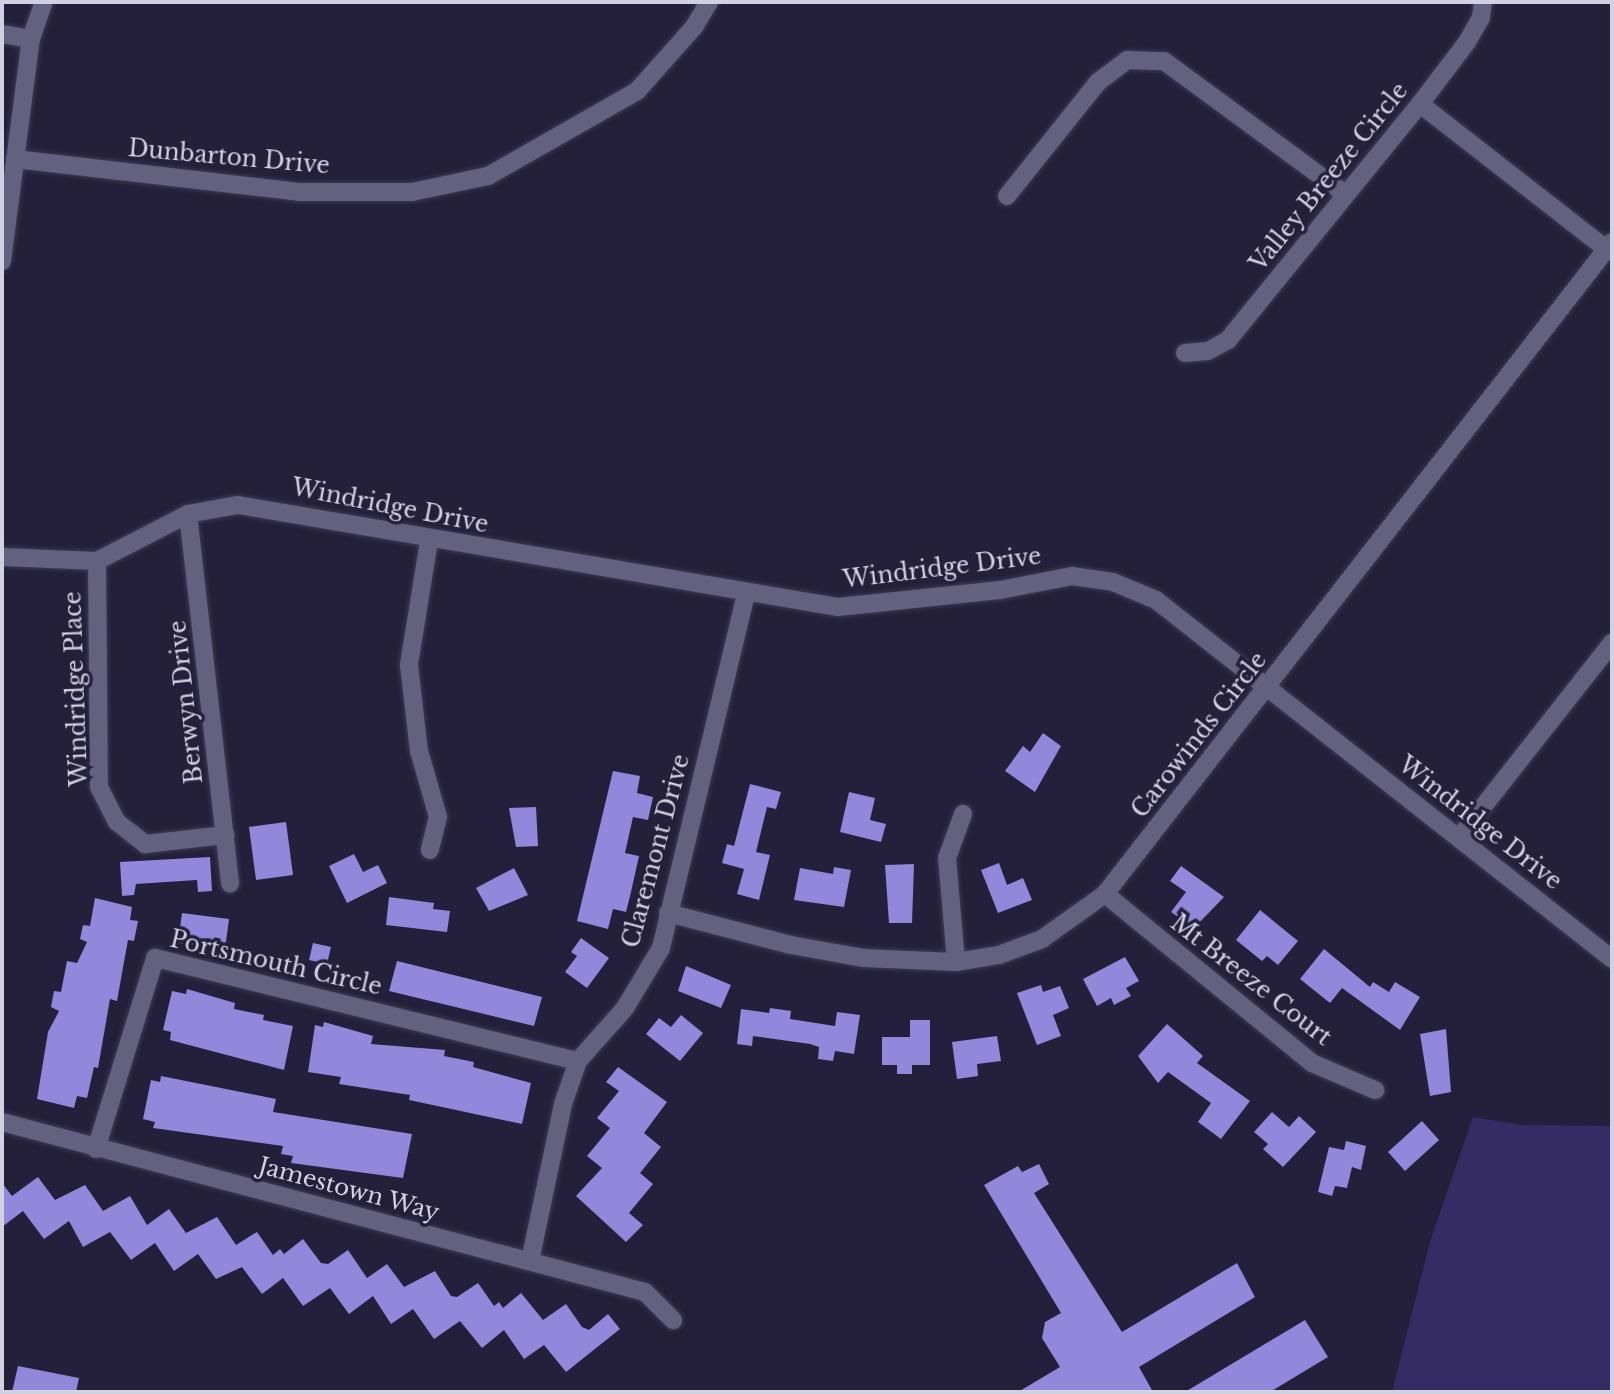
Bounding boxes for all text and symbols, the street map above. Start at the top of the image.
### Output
street label: Valley Breeze Circle [1244,77,1414,277]
street label: Dunbarton Drive [127,134,331,180]
street label: Windridge Drive [289,473,491,539]
street label: Windridge Drive [841,542,1043,594]
street label: Windridge Place [59,591,93,787]
street label: Berwyn Drive [164,619,208,785]
street label: Carowinds Circle [1126,647,1272,823]
street label: Claremont Drive [617,751,695,951]
street label: Windridge Drive [1393,751,1567,895]
street label: Mt Breeze Court [1165,909,1337,1051]
street label: Portsmouth Circle [167,925,385,1001]
street label: Jamestown Way [255,1152,443,1226]

